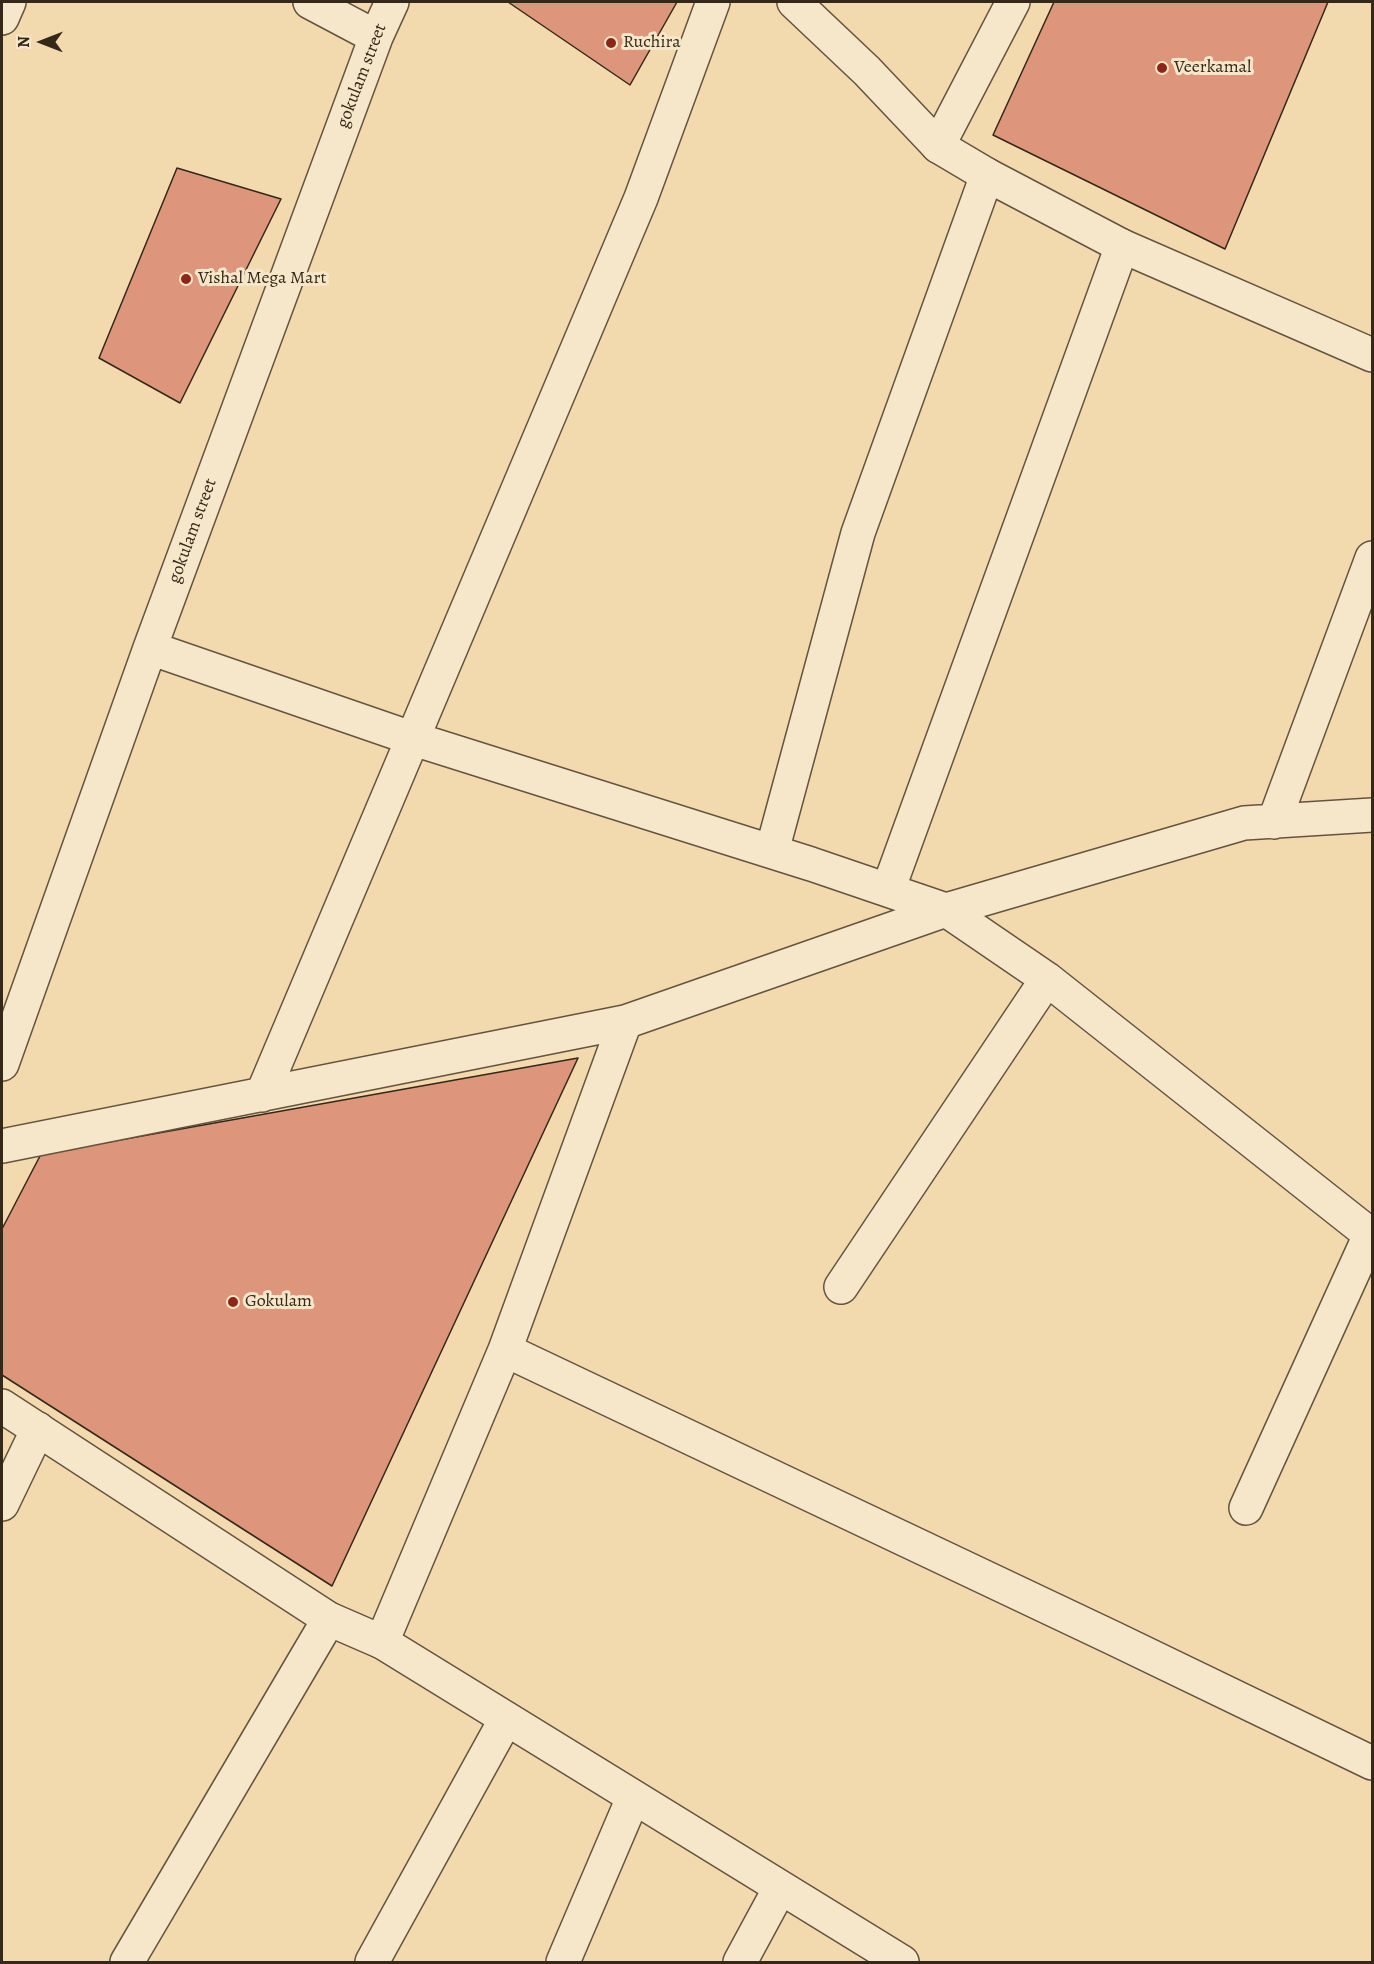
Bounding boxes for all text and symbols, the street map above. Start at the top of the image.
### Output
north arrow [12,12,72,72]
street label: gokulam street [332,21,392,131]
place label: Ruchira [623,32,681,54]
text: N [13,36,35,48]
marker: Ruchira [604,36,618,50]
place label: Veerkamal [1174,57,1251,79]
marker: Veerkamal [1155,61,1169,75]
place label: Vishal Mega Mart [198,268,326,290]
marker: Vishal Mega Mart [179,272,193,286]
street label: gokulam street [164,476,222,586]
place label: Gokulam [245,1291,312,1313]
marker: Gokulam [226,1295,240,1309]

